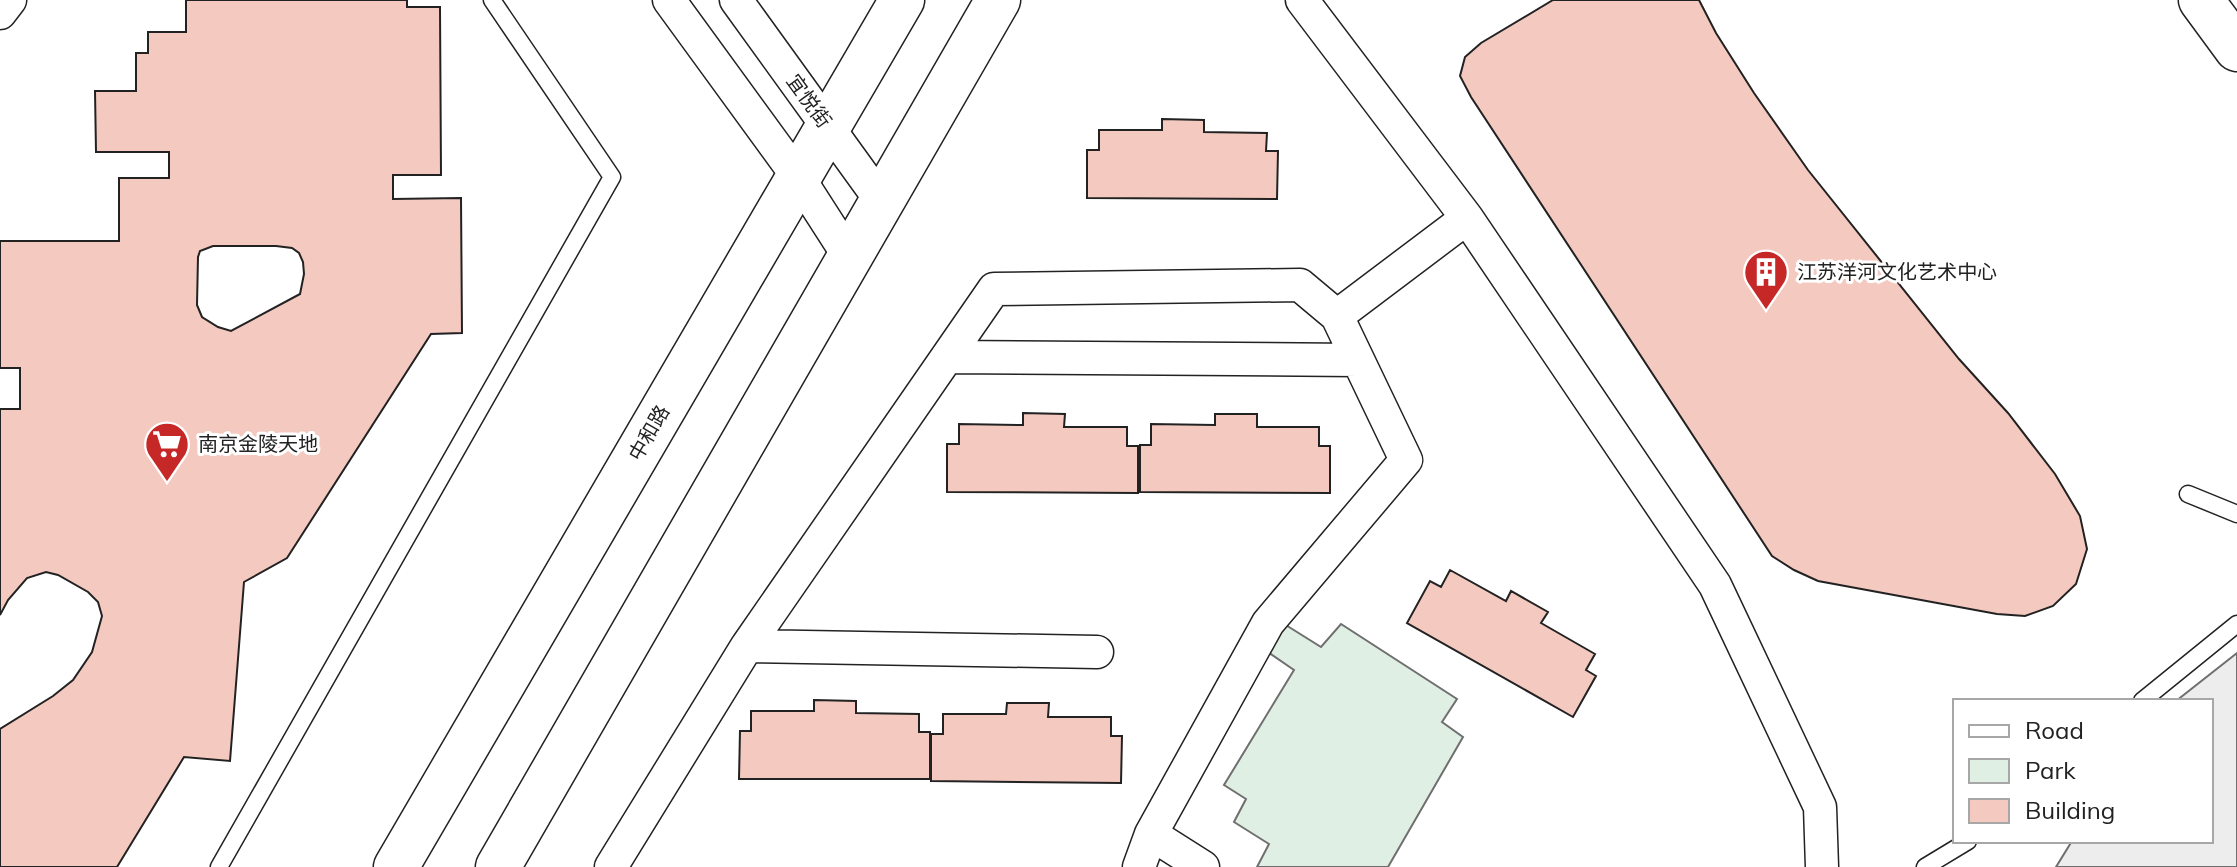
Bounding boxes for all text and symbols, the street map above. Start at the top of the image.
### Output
street label: 宜悦街 [782,69,837,132]
building icon: 江苏洋河文化艺术中心 [1742,248,1790,311]
place label: 江苏洋河文化艺术中心 [1797,259,1997,284]
street label: 中和路 [623,401,674,465]
supermarket icon: 南京金陵天地 [143,420,191,483]
place label: 南京金陵天地 [198,431,318,456]
legend [1953,699,2213,843]
text: Road [2025,715,2084,745]
text: Park [2025,755,2076,785]
text: Building [2025,795,2115,825]

